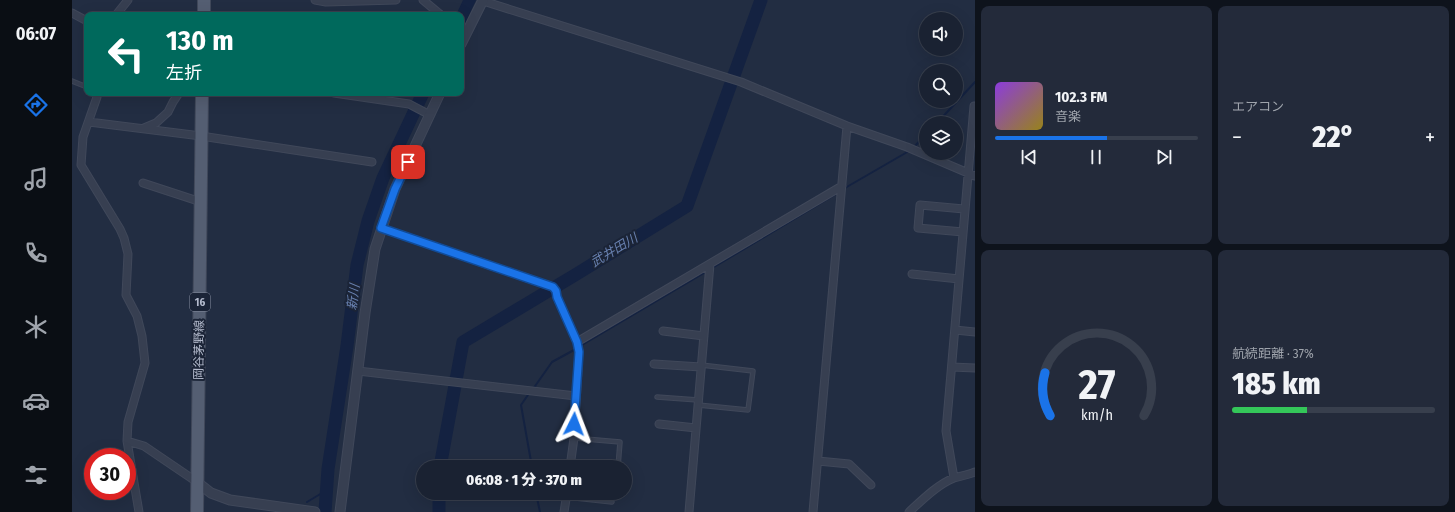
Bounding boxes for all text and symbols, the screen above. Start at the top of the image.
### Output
map controls [919,12,963,160]
button: sound [919,12,963,56]
text: 06:07 [16,23,56,45]
text: 130 m [166,24,234,57]
icon: left [100,28,152,80]
text: 左折 [166,62,202,84]
button: search [919,64,963,108]
text: 102.3 FM [1055,88,1107,106]
icon: directions [22,91,50,119]
text: エアコン [1232,99,1284,114]
text: 音楽 [1055,109,1081,124]
button: layers [919,116,963,160]
text: 22° [1312,119,1355,155]
text: − [1232,124,1242,151]
text: + [1425,124,1435,151]
pin [391,145,425,179]
icon: previous [1018,146,1040,168]
icon: pause [1085,146,1107,168]
icon: next [1153,146,1175,168]
icon: arrive [397,151,419,173]
icon: music [22,165,50,193]
water label: 武井田川 [588,229,642,270]
icon: phone [22,239,50,267]
water label: 新川 [344,281,363,311]
road number: 16 [190,293,210,311]
icon: climate [22,313,50,341]
street label: 岡谷茅野線 [191,320,207,380]
text: 航続距離 · 37% [1232,346,1314,361]
text: 27 [1077,360,1115,410]
text: 185 km [1232,366,1321,402]
icon: car [22,387,50,415]
position arrow [553,403,595,445]
text: km/h [1081,407,1112,424]
speed limit sign: 30 [84,448,136,500]
icon: filters [22,461,50,489]
text: 06:08 · 1 分 · 370 m [466,471,582,489]

